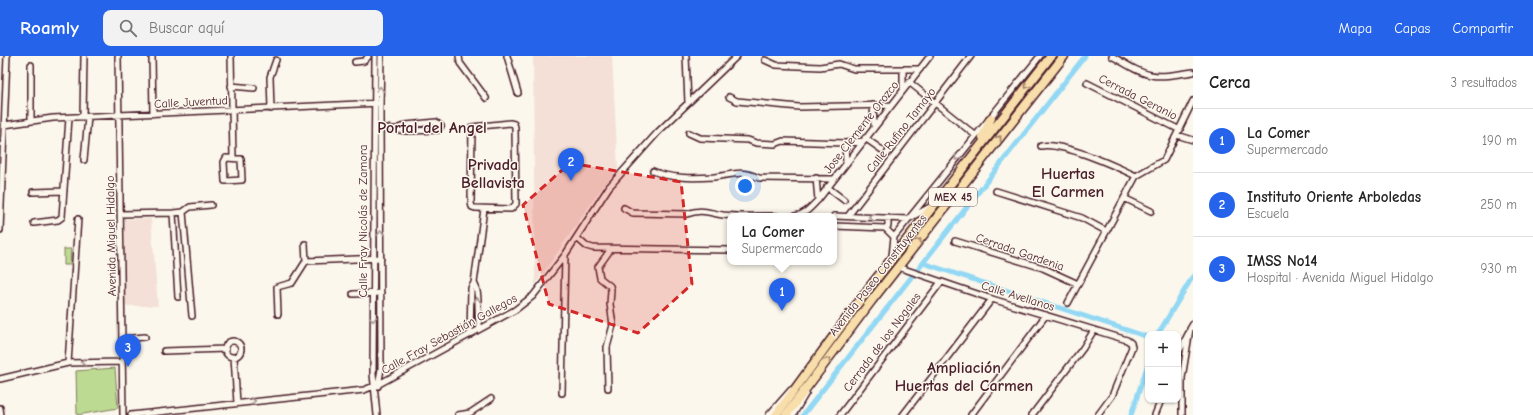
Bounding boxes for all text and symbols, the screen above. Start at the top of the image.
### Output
search box [103,10,383,46]
text: Roamly [20,17,79,39]
icon: search [117,17,139,39]
text: Buscar aquí [149,19,225,37]
text: Mapa [1339,20,1372,37]
text: Capas [1394,20,1430,37]
text: Compartir [1452,20,1513,37]
street label: Cerrada Geranio [1096,71,1180,123]
text: Cerca [1209,73,1251,92]
text: 3 resultados [1451,75,1517,90]
street label: Jose Clemente Orozco [820,78,902,176]
one-way arrow [1024,82,1031,89]
street label: Calle Rufino Tamayo [863,85,939,175]
one-way arrow [376,86,385,92]
street label: Calle Juventud [154,93,228,111]
district label: Portal del Angel [377,119,487,137]
text: La Comer [1247,124,1310,142]
text: 1 [1219,133,1225,148]
text: 190 m [1482,133,1517,148]
one-way arrow [994,136,1001,143]
text: Supermercado [1247,142,1328,157]
street label: Calle Fray Nicolás de Zamora [356,145,370,298]
pin: 2 [558,148,584,181]
one-way arrow [954,154,961,161]
district label: Privada Bellavista [461,156,525,192]
district label: Huertas El Carmen [1032,165,1104,201]
street label: Avenida Miguel Hidalgo [103,175,119,297]
your location [735,176,755,196]
road number: MEX 45 [929,188,977,206]
text: Instituto Oriente Arboledas [1247,188,1421,206]
text: 2 [1219,197,1225,212]
text: 250 m [1480,197,1517,212]
text: Escuela [1247,206,1289,221]
street label: Avenida Paseo Constituyentes [826,211,930,339]
popup [727,213,837,265]
one-way arrow [868,213,874,221]
text: La Comer [741,223,804,241]
one-way arrow [377,230,385,236]
street label: Cerrada Gardenia [974,230,1066,274]
one-way arrow [914,238,921,245]
text: Supermercado [741,241,823,256]
text: IMSS No14 [1247,252,1317,270]
text: 3 [1219,261,1225,276]
text: 930 m [1481,261,1517,276]
text: Hospital · Avenida Miguel Hidalgo [1247,270,1433,285]
pin: 1 [769,278,795,311]
street label: Calle Avellanos [980,278,1056,314]
street label: Cerrada de los Nogales [840,290,924,394]
street label: Calle Fray Sebastián Gallegos [379,291,519,377]
one-way arrow [473,297,481,303]
one-way arrow [369,316,377,322]
map controls [1145,331,1181,403]
button: + [1145,331,1181,367]
pin: 3 [115,334,141,367]
one-way arrow [823,357,830,364]
one-way arrow [80,358,86,366]
district label: Ampliación Huertas del Carmen [895,359,1033,395]
button: − [1145,367,1181,403]
one-way arrow [250,397,256,406]

